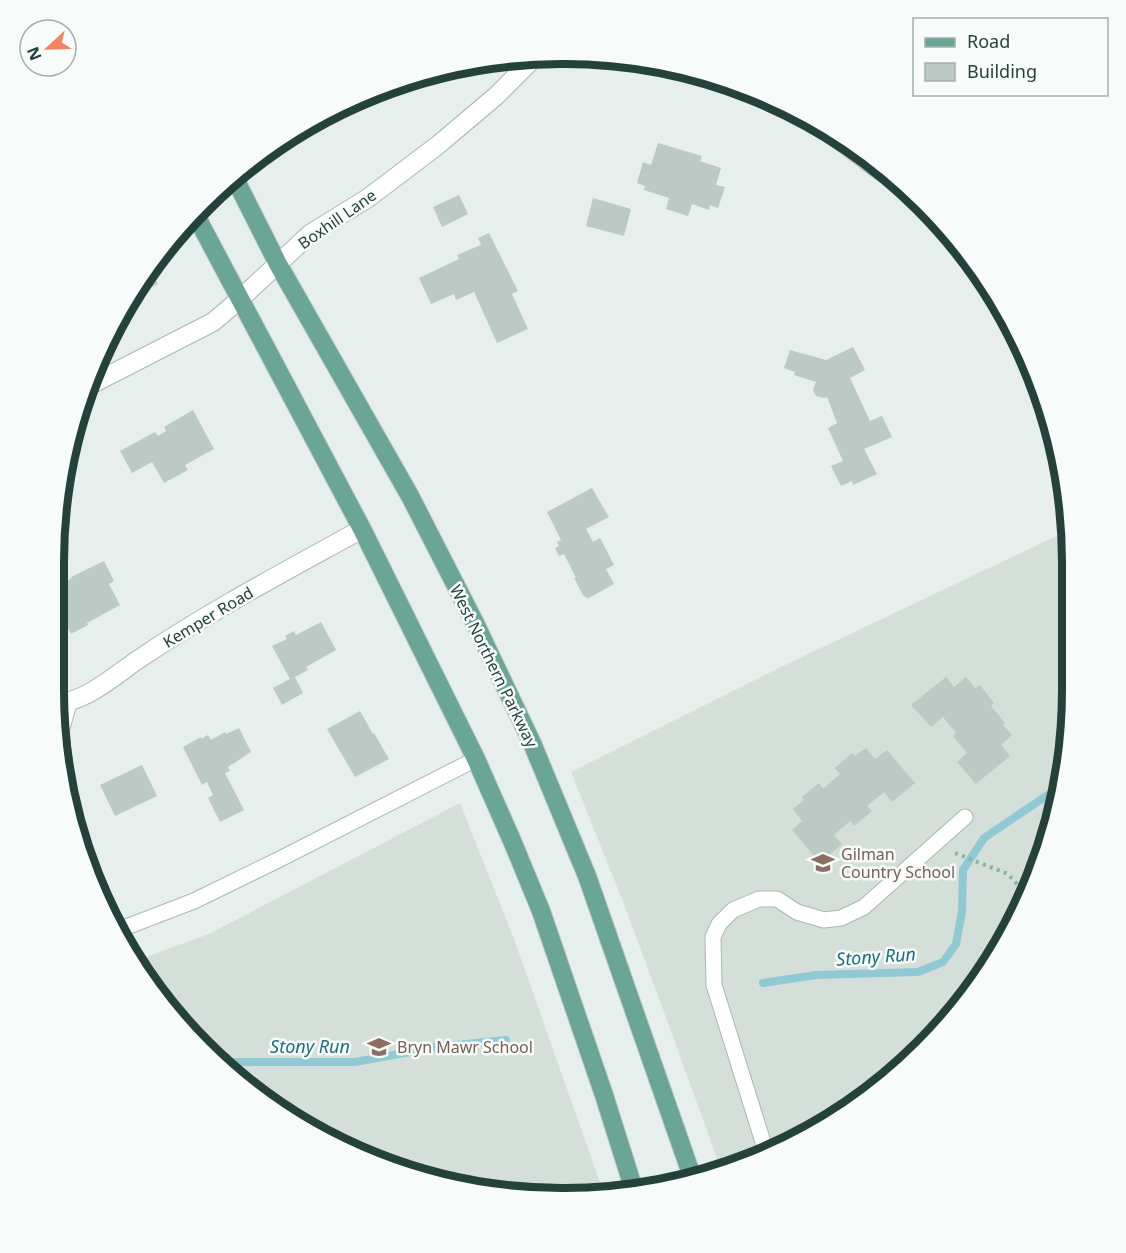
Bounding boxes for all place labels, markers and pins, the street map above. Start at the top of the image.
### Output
place label: Gilman Country School [841,843,955,883]
school or university icon: Gilman Country School [810,850,836,876]
school or university icon: Bryn Mawr School [366,1034,392,1060]
place label: Bryn Mawr School [397,1036,533,1058]

